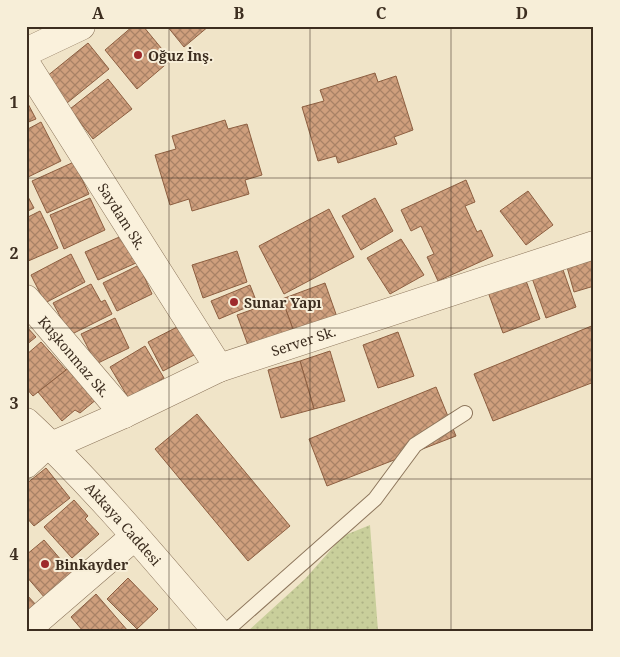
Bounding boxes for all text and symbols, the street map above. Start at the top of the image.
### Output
text: A [92,2,105,24]
text: B [234,2,245,24]
text: C [376,2,387,24]
text: D [516,2,528,24]
place label: Oğuz İnş. [148,46,213,65]
marker: Oğuz İnş. [132,49,144,61]
text: 1 [9,91,19,113]
street label: Saydam Sk. [94,179,151,253]
text: 2 [9,242,19,264]
place label: Sunar Yapı [244,293,321,312]
marker: Sunar Yapı [228,296,240,308]
street label: Kuşkonmaz Sk. [35,311,115,401]
street label: Server Sk. [268,321,338,360]
text: 3 [9,392,19,414]
street label: Akkaya Caddesi [82,478,166,570]
text: 4 [9,543,19,565]
place label: Binkayder [55,555,129,574]
marker: Binkayder [39,558,51,570]

